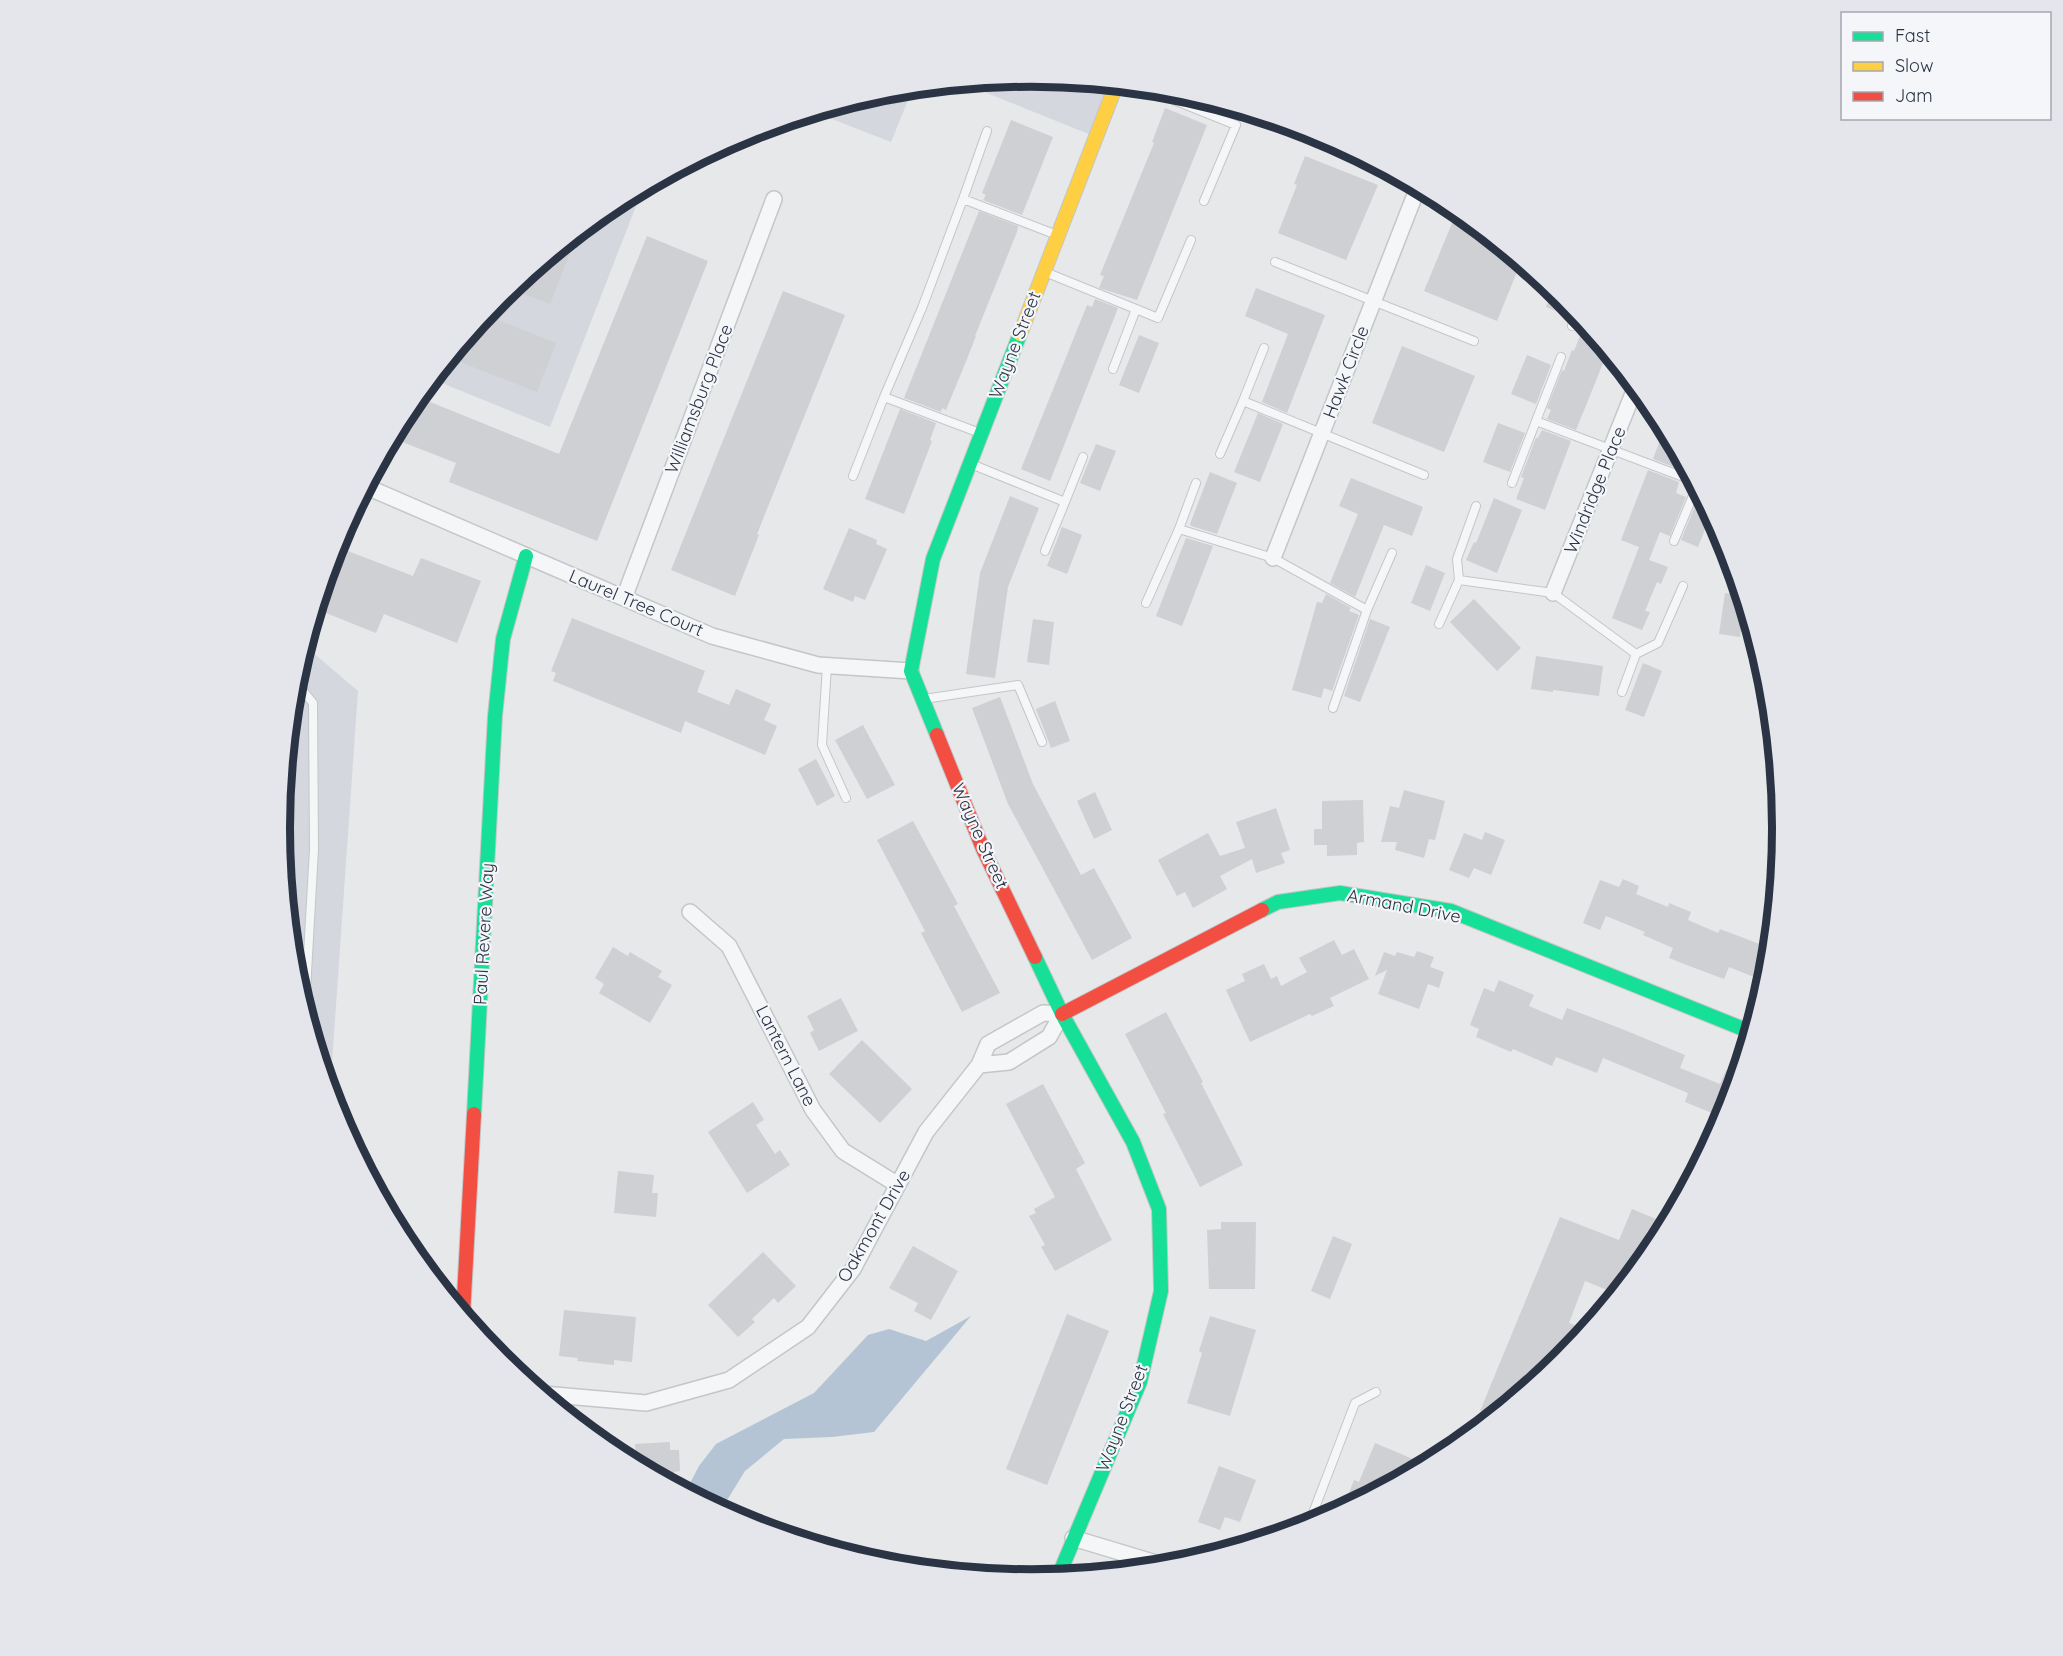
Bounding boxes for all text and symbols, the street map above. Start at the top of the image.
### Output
legend [1841,12,2051,120]
text: Fast [1895,24,1930,47]
text: Slow [1895,54,1933,77]
text: Jam [1895,84,1933,107]
street label: Wayne Street [984,288,1046,402]
street label: Williamsburg Place [659,321,738,477]
street label: Hawk Circle [1317,322,1374,421]
street label: Windridge Place [1559,423,1631,557]
street label: Laurel Tree Court [566,564,707,641]
street label: Wayne Street [947,779,1014,892]
street label: Paul Revere Way [468,862,499,1006]
street label: Armand Drive [1345,883,1463,928]
street label: Lantern Lane [751,1001,822,1110]
street label: Oakmont Drive [832,1165,915,1286]
street label: Wayne Street [1091,1361,1153,1475]

